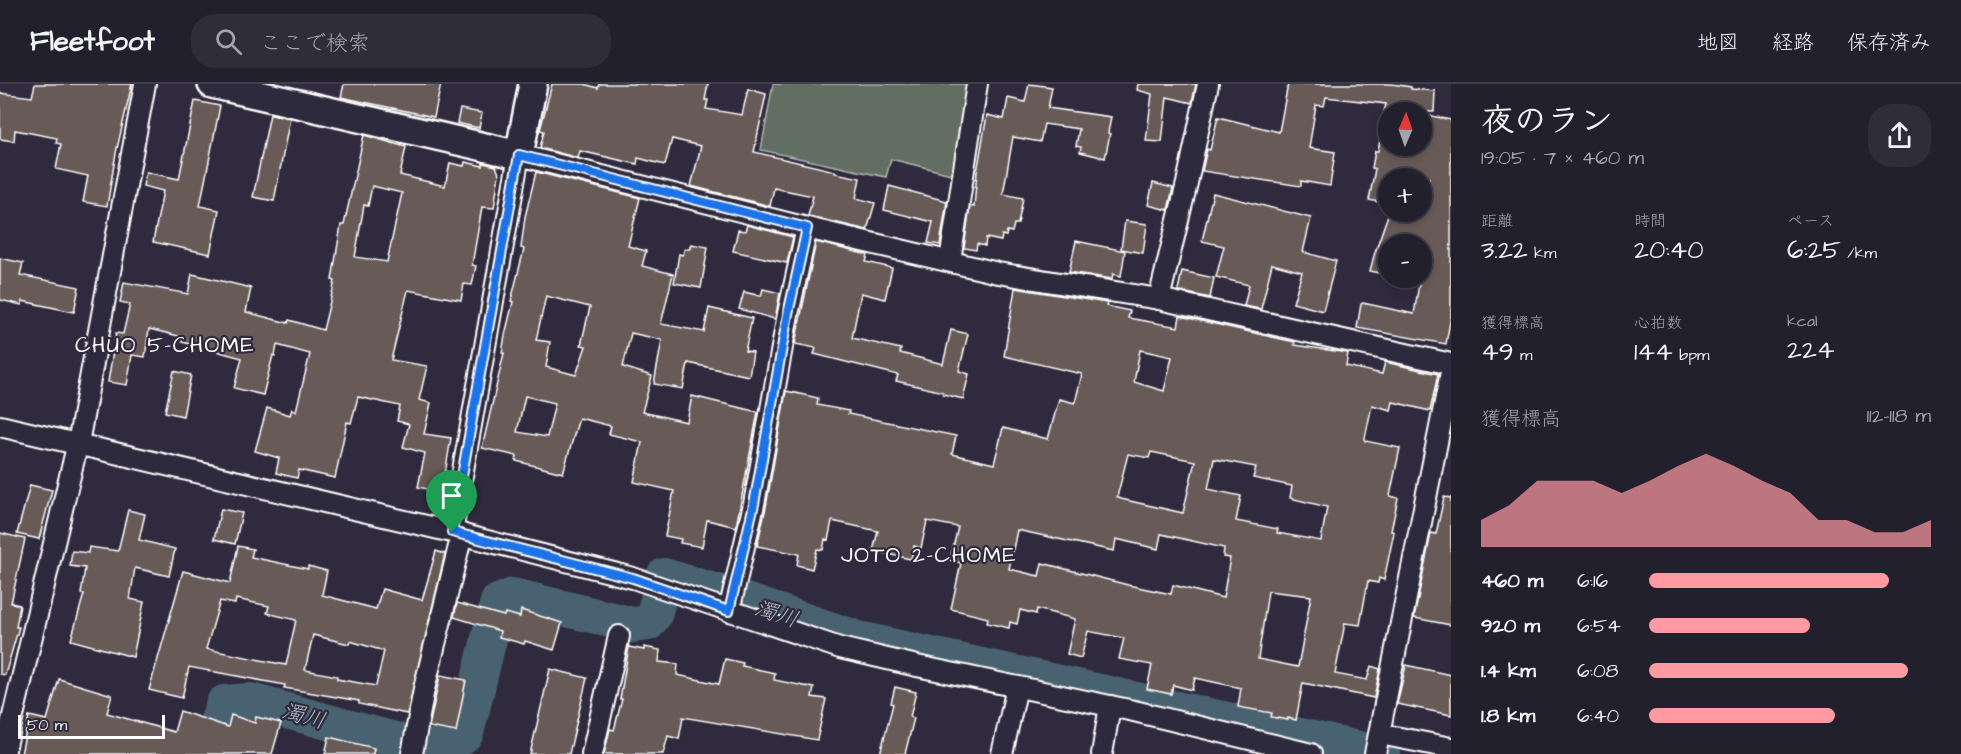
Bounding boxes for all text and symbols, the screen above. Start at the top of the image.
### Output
search box [191,14,611,68]
text: Fleetfoot [30,22,155,61]
icon: search [212,25,245,58]
text: ここで検索 [260,28,370,59]
text: 地図 [1697,28,1739,57]
text: 経路 [1772,28,1814,57]
text: 保存済み [1847,28,1931,57]
text: 夜のラン [1481,98,1613,144]
north arrow [1378,102,1432,156]
map controls [1378,102,1432,288]
button: share [1868,104,1931,167]
text: 19:05 · 7 × 460 m [1481,144,1644,172]
button: + [1378,168,1432,222]
text: 距離 [1481,210,1513,232]
text: 時間 [1634,210,1666,232]
text: ペース [1787,210,1834,232]
text: 3.22 [1481,232,1528,268]
text: 20:40 [1634,232,1704,268]
text: 6:25 [1787,232,1841,268]
button: − [1378,234,1432,288]
text: km [1528,242,1556,264]
text: /km [1841,242,1877,264]
text: kcal [1787,310,1818,332]
text: 獲得標高 [1481,312,1545,334]
text: 心拍数 [1634,312,1682,334]
district label: CHUO 5-CHOME [75,330,255,361]
text: 224 [1787,332,1834,368]
text: 49 [1481,334,1514,370]
text: 144 [1634,334,1673,370]
text: m [1514,344,1532,366]
text: bpm [1673,344,1709,366]
text: 112–118 m [1867,402,1931,430]
text: 獲得標高 [1481,405,1561,433]
pin [426,470,477,532]
icon: arrive [435,479,468,512]
district label: JOTO 2-CHOME [841,540,1017,571]
text: 460 m [1481,567,1543,595]
text: 6:16 [1577,567,1608,595]
water label: 濁川 [751,593,802,636]
text: 920 m [1481,612,1540,640]
text: 6:54 [1577,612,1621,640]
text: 1.4 km [1481,657,1536,685]
text: 6:08 [1577,657,1618,685]
water label: 濁川 [278,696,329,737]
text: 1.8 km [1481,702,1535,730]
text: 6:40 [1577,702,1619,730]
scale bar [18,712,165,740]
text: 50 m [27,714,67,736]

